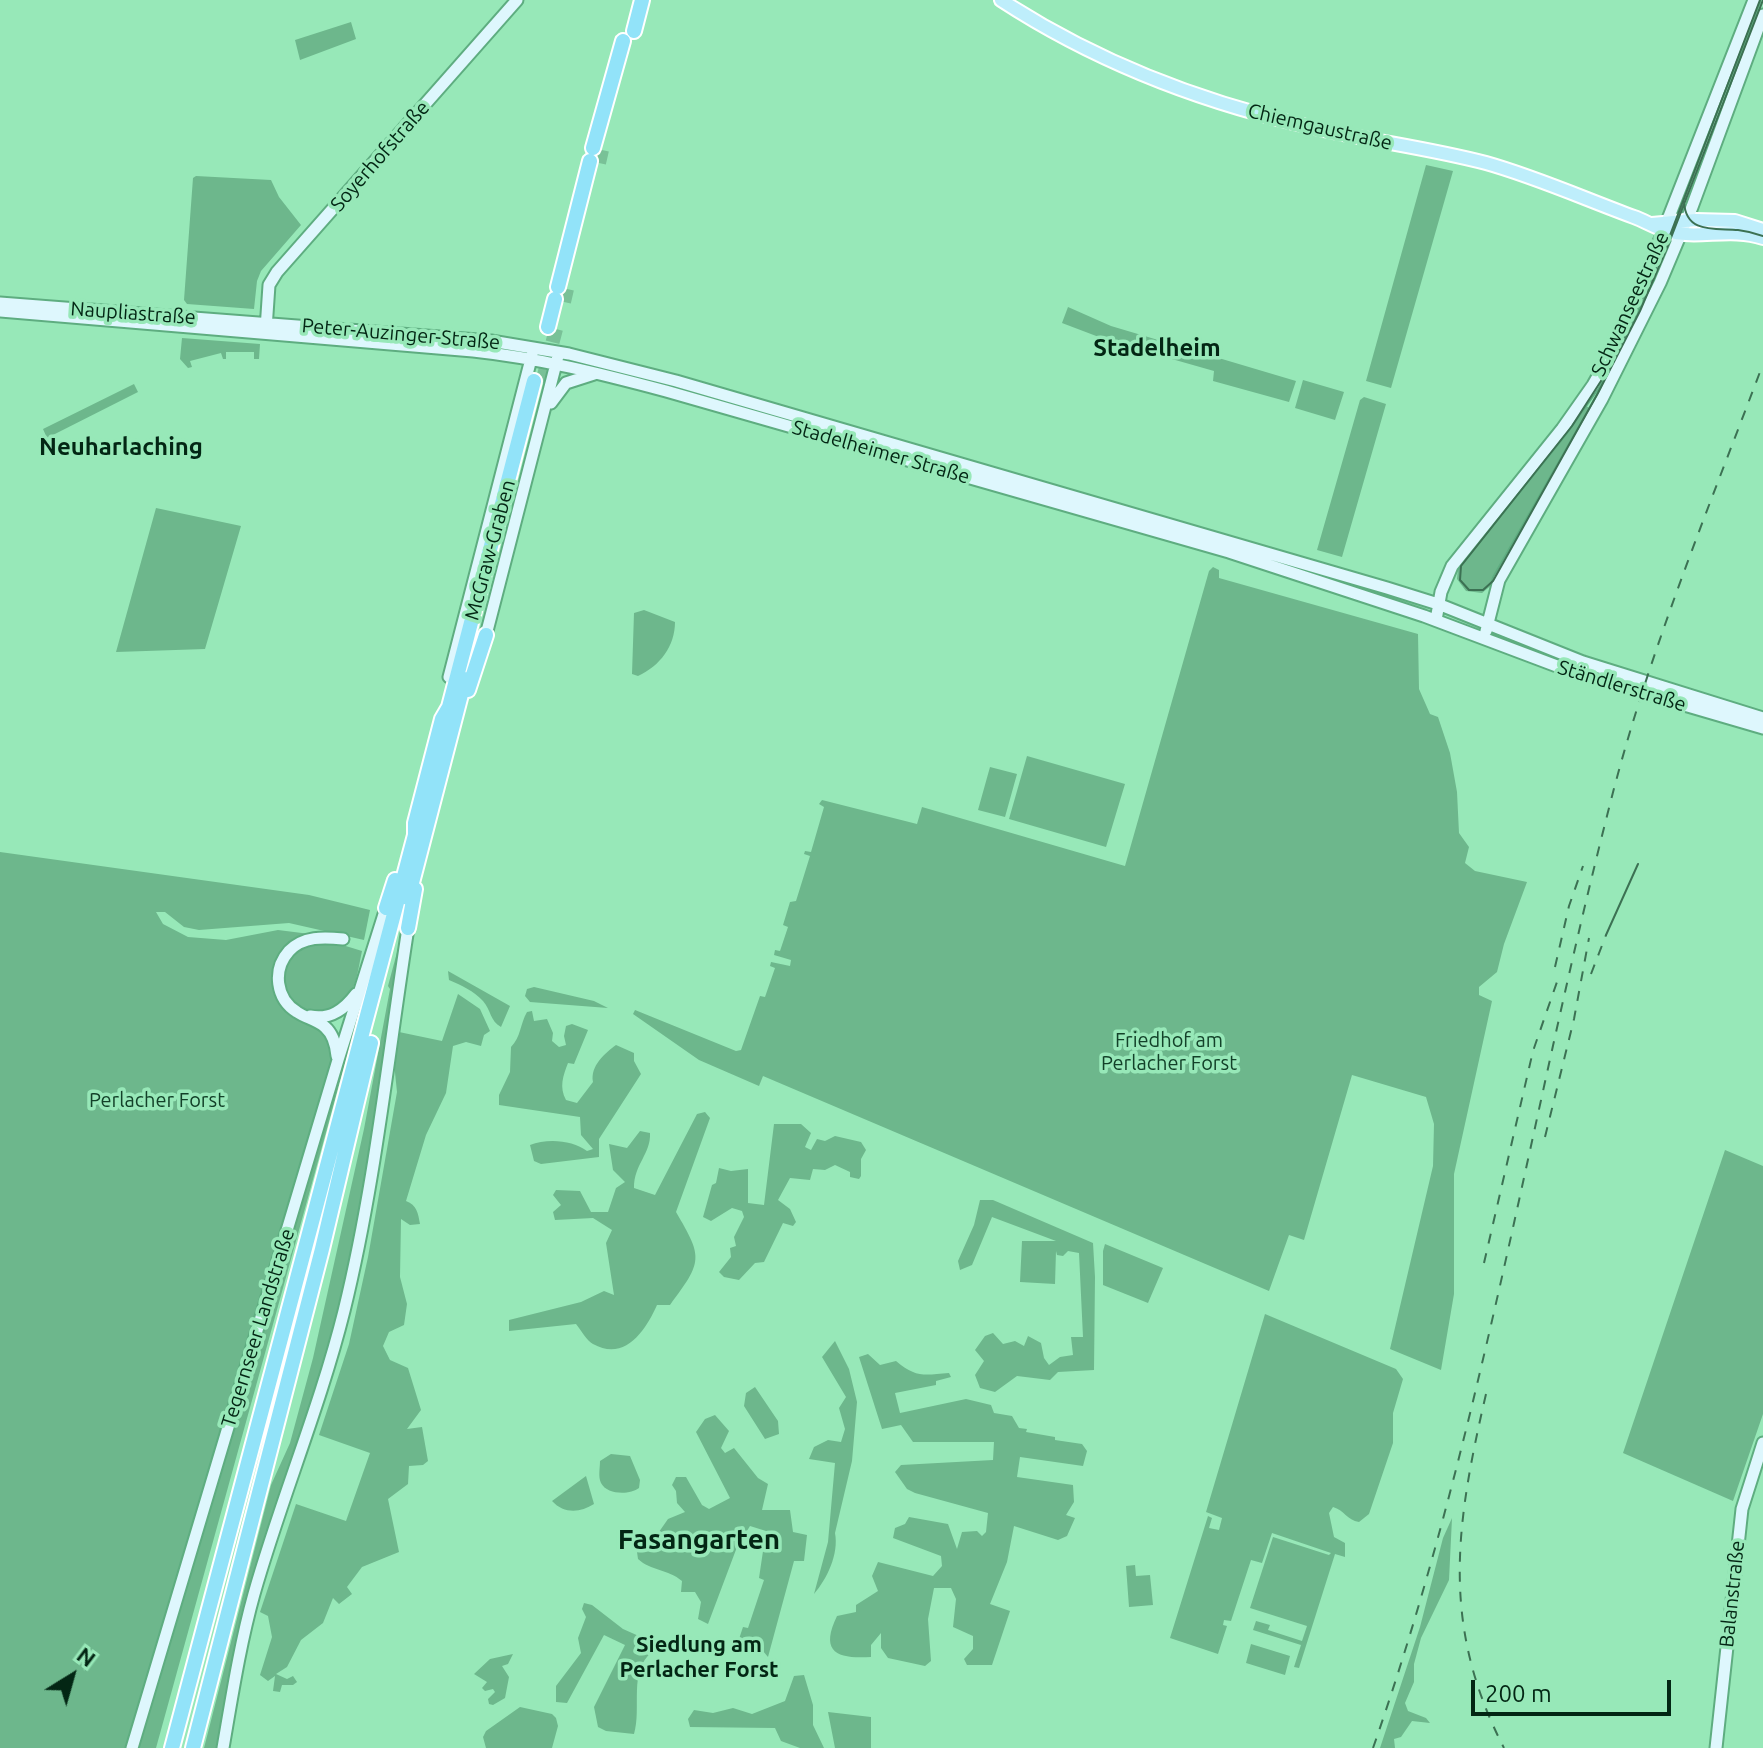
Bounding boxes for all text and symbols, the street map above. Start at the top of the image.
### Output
street label: Soyerhofstraße [325,96,435,216]
street label: Chiemgaustraße [1245,99,1395,155]
street label: Schwanseestraße [1586,228,1674,380]
street label: Naupliastraße [70,297,196,329]
street label: Peter-Auzinger-Straße [301,313,501,355]
district label: Stadelheim [1093,334,1221,362]
street label: Stadelheimer Straße [789,415,973,489]
district label: Neuharlaching [39,433,203,461]
street label: McGraw-Graben [460,477,520,623]
street label: Ständlerstraße [1555,655,1689,717]
park label: Friedhof am Perlacher Forst [1101,1028,1237,1075]
park label: Perlacher Forst [89,1088,225,1112]
street label: Tegernseer Landstraße [216,1226,300,1430]
district label: Fasangarten [618,1523,780,1557]
street label: Balanstraße [1714,1539,1750,1649]
district label: Siedlung am Perlacher Forst [619,1632,779,1684]
north arrow [32,1636,112,1716]
text: N [73,1642,101,1671]
scale bar [1475,1664,1675,1714]
text: 200 m [1485,1680,1552,1707]

